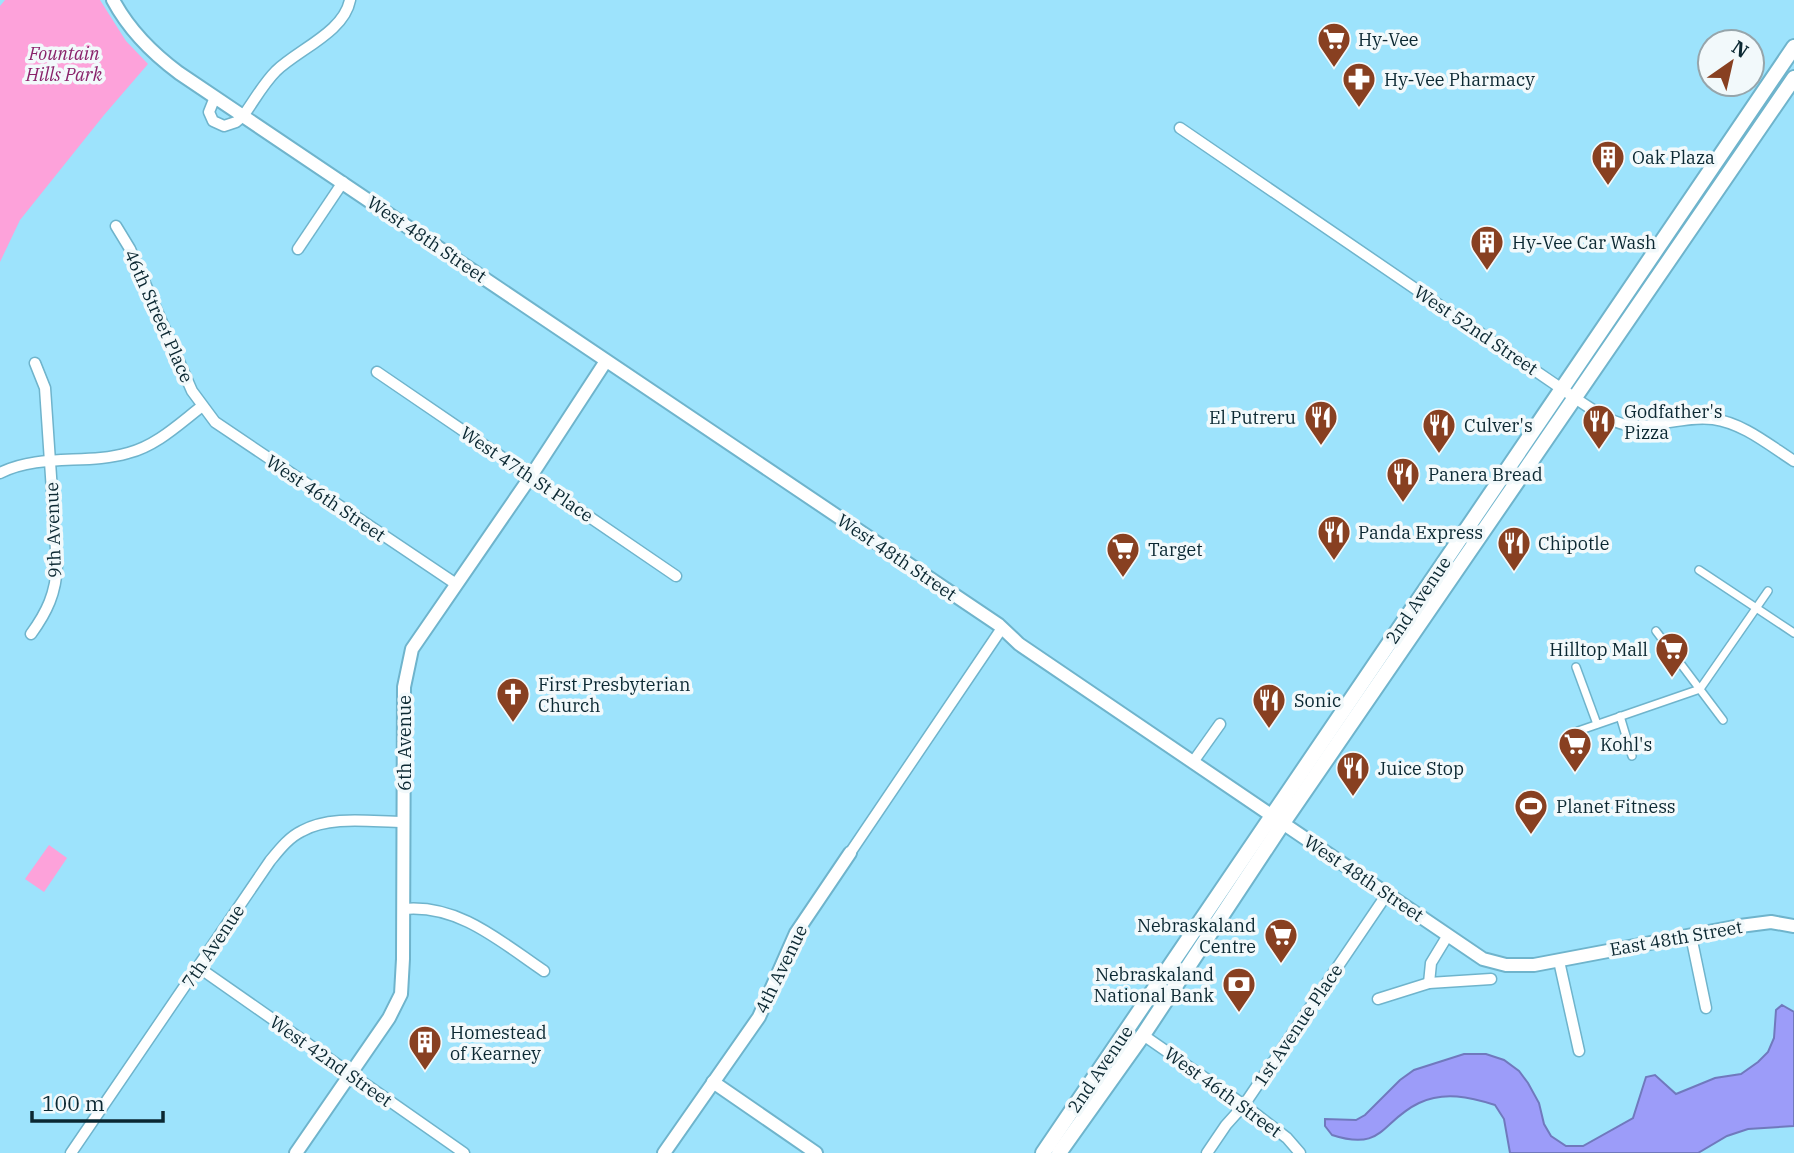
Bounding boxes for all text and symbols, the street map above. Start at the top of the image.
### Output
supermarket icon: Hy-Vee [1315,20,1353,69]
place label: Hy-Vee [1358,28,1418,51]
north arrow [1696,28,1766,98]
text: N [1728,35,1753,63]
park label: Fountain Hills Park [25,42,103,86]
pharmacy icon: Hy-Vee Pharmacy [1340,60,1378,109]
place label: Hy-Vee Pharmacy [1384,68,1535,91]
building icon: Oak Plaza [1589,138,1627,187]
place label: Oak Plaza [1632,146,1715,169]
street label: West 48th Street [363,190,491,288]
building icon: Hy-Vee Car Wash [1468,223,1506,272]
place label: Hy-Vee Car Wash [1512,231,1656,254]
street label: 46th Street Place [119,246,199,386]
street label: West 52nd Street [1410,280,1542,380]
restaurant icon: El Putreru [1302,398,1340,447]
place label: Godfather's Pizza [1624,400,1723,444]
restaurant icon: Godfather's Pizza [1580,402,1618,451]
place label: El Putreru [1209,406,1296,429]
restaurant icon: Culver's [1420,406,1458,455]
place label: Culver's [1464,414,1533,437]
street label: West 47th St Place [456,421,598,527]
street label: West 46th Street [262,449,390,547]
restaurant icon: Panera Bread [1384,455,1422,504]
place label: Panera Bread [1428,463,1543,486]
street label: 9th Avenue [40,482,66,578]
street label: West 48th Street [833,508,961,606]
restaurant icon: Panda Express [1315,513,1353,562]
place label: Panda Express [1358,521,1483,544]
restaurant icon: Chipotle [1495,524,1533,573]
supermarket icon: Target [1104,530,1142,579]
place label: Chipotle [1538,532,1609,555]
place label: Target [1148,538,1203,561]
street label: 2nd Avenue [1380,552,1456,648]
supermarket icon: Hilltop Mall [1653,630,1691,679]
place label: Hilltop Mall [1549,638,1648,661]
place label: First Presbyterian Church [538,673,690,717]
church icon: First Presbyterian Church [494,675,532,724]
restaurant icon: Sonic [1250,681,1288,730]
place label: Sonic [1294,689,1341,712]
street label: 6th Avenue [393,695,416,791]
supermarket icon: Kohl's [1556,725,1594,774]
place label: Kohl's [1600,733,1652,756]
restaurant icon: Juice Stop [1334,749,1372,798]
place label: Juice Stop [1378,757,1464,780]
sports icon: Planet Fitness [1512,787,1550,836]
place label: Planet Fitness [1556,795,1676,818]
street label: West 48th Street [1300,829,1428,927]
street label: 7th Avenue [177,900,249,992]
place label: Nebraskaland Centre [1137,914,1256,958]
street label: East 48th Street [1608,915,1744,961]
supermarket icon: Nebraskaland Centre [1262,916,1300,965]
street label: 4th Avenue [750,921,812,1017]
street label: 1st Avenue Place [1249,959,1347,1091]
place label: Nebraskaland National Bank [1093,963,1214,1007]
bank icon: Nebraskaland National Bank [1220,965,1258,1014]
street label: West 42nd Street [265,1010,397,1112]
place label: Homestead of Kearney [450,1021,547,1065]
street label: 2nd Avenue [1062,1021,1138,1117]
building icon: Homestead of Kearney [406,1023,444,1072]
street label: West 46th Street [1160,1042,1286,1142]
scale bar [32,1080,163,1124]
text: 100 m [42,1089,105,1117]

